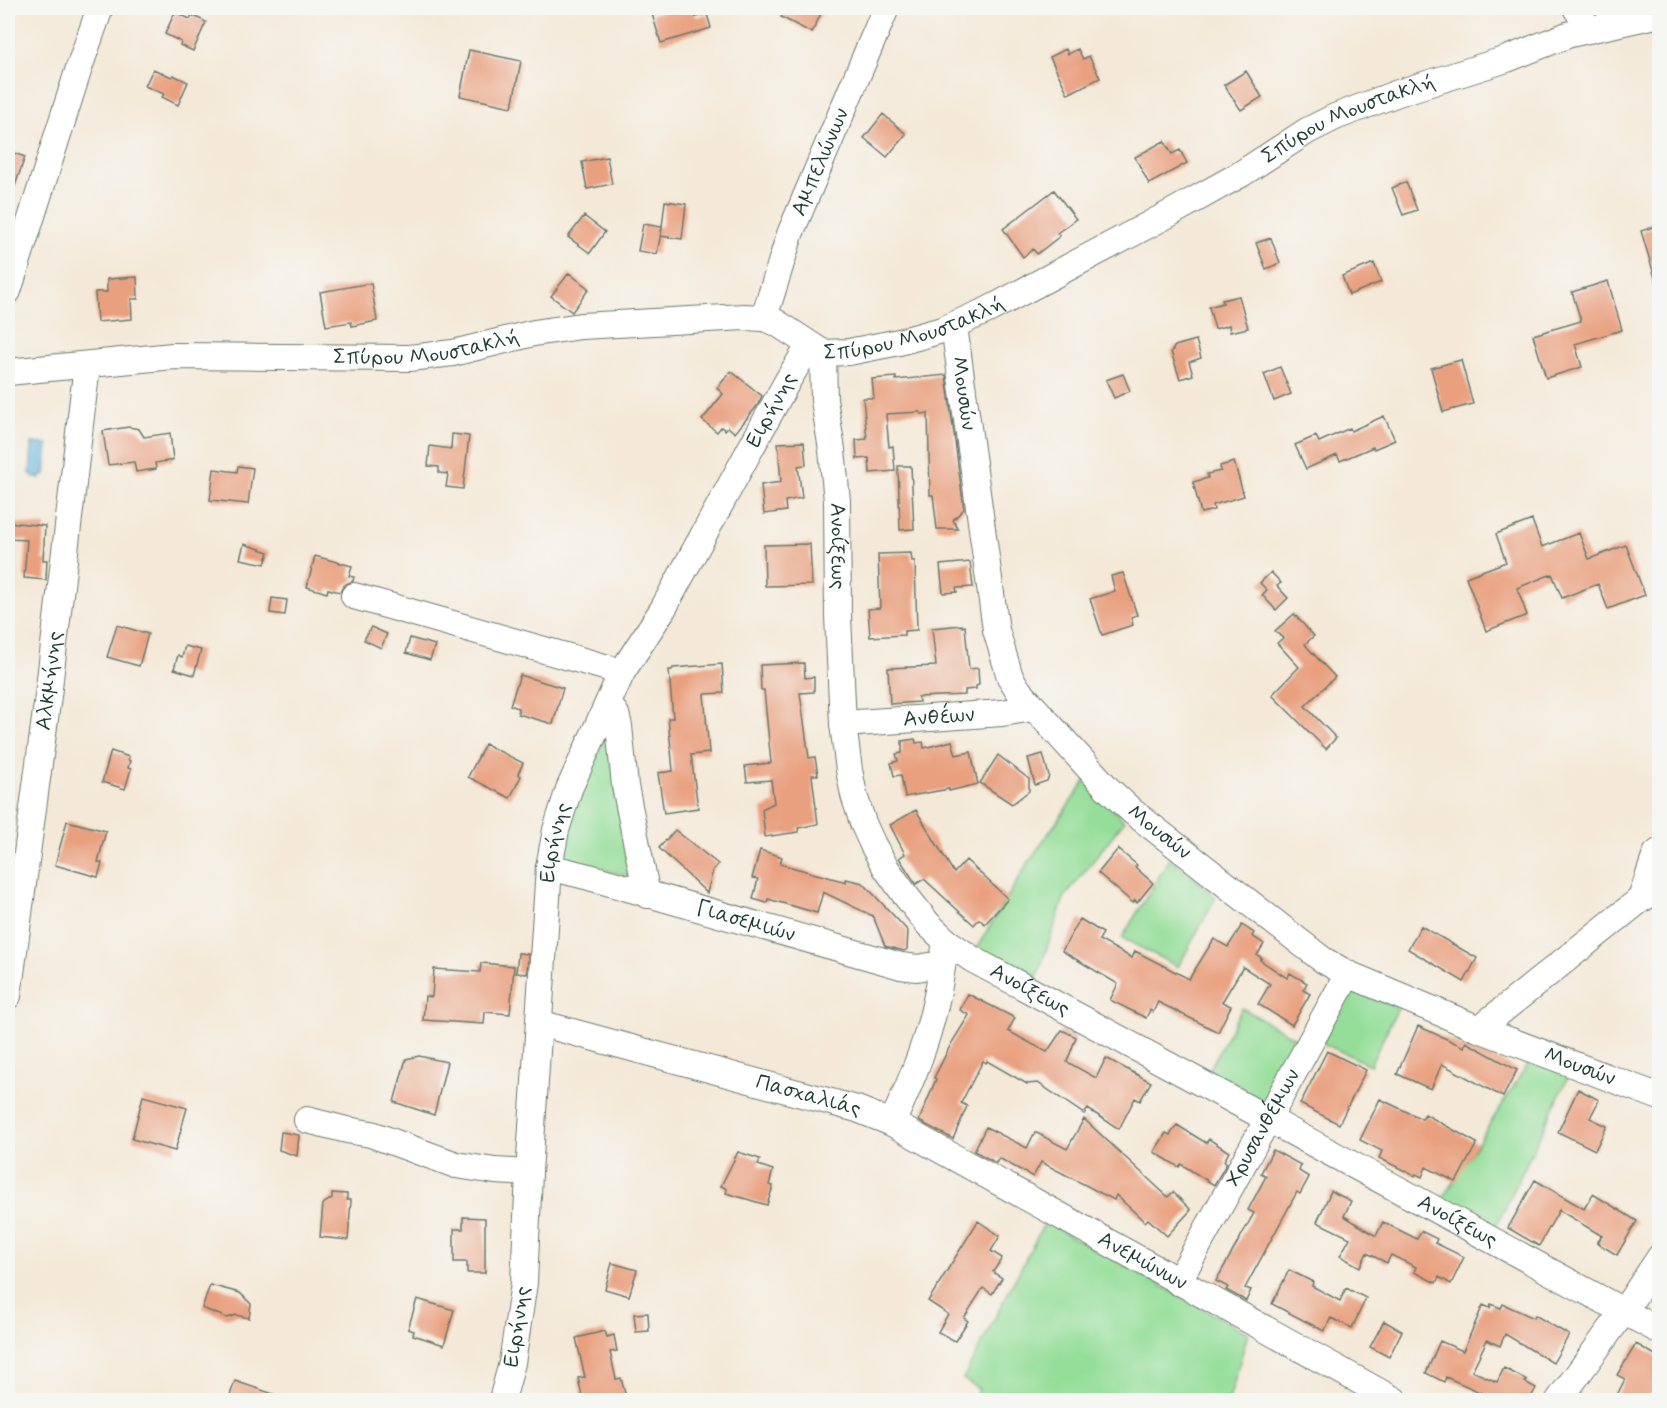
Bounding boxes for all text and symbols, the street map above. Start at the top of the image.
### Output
street label: Σπύρου Μουστακλή [1256,68,1439,171]
street label: Αμπελώνων [785,104,856,220]
street label: Σπύρου Μουστακλή [823,290,1010,367]
street label: Σπύρου Μουστακλή [333,323,523,372]
street label: Μουσών [944,355,982,432]
street label: Ειρήνης [740,367,803,452]
street label: Ανοίξεως [823,503,852,590]
street label: Αλκμήνης [30,630,70,732]
street label: Ανθέων [902,701,976,734]
street label: Μουσών [1121,798,1197,866]
street label: Ειρήνης [534,799,578,884]
street label: Γιασεμιών [693,894,799,949]
street label: Ανοίξεως [985,957,1075,1023]
street label: Μουσών [1540,1041,1620,1093]
street label: Χρυσανθέμων [1219,1064,1307,1192]
street label: Πασχαλιάς [753,1068,864,1123]
street label: Ανοίξεως [1412,1188,1502,1254]
street label: Ανεμώνων [1093,1225,1192,1297]
street label: Ειρήνης [498,1284,537,1369]

